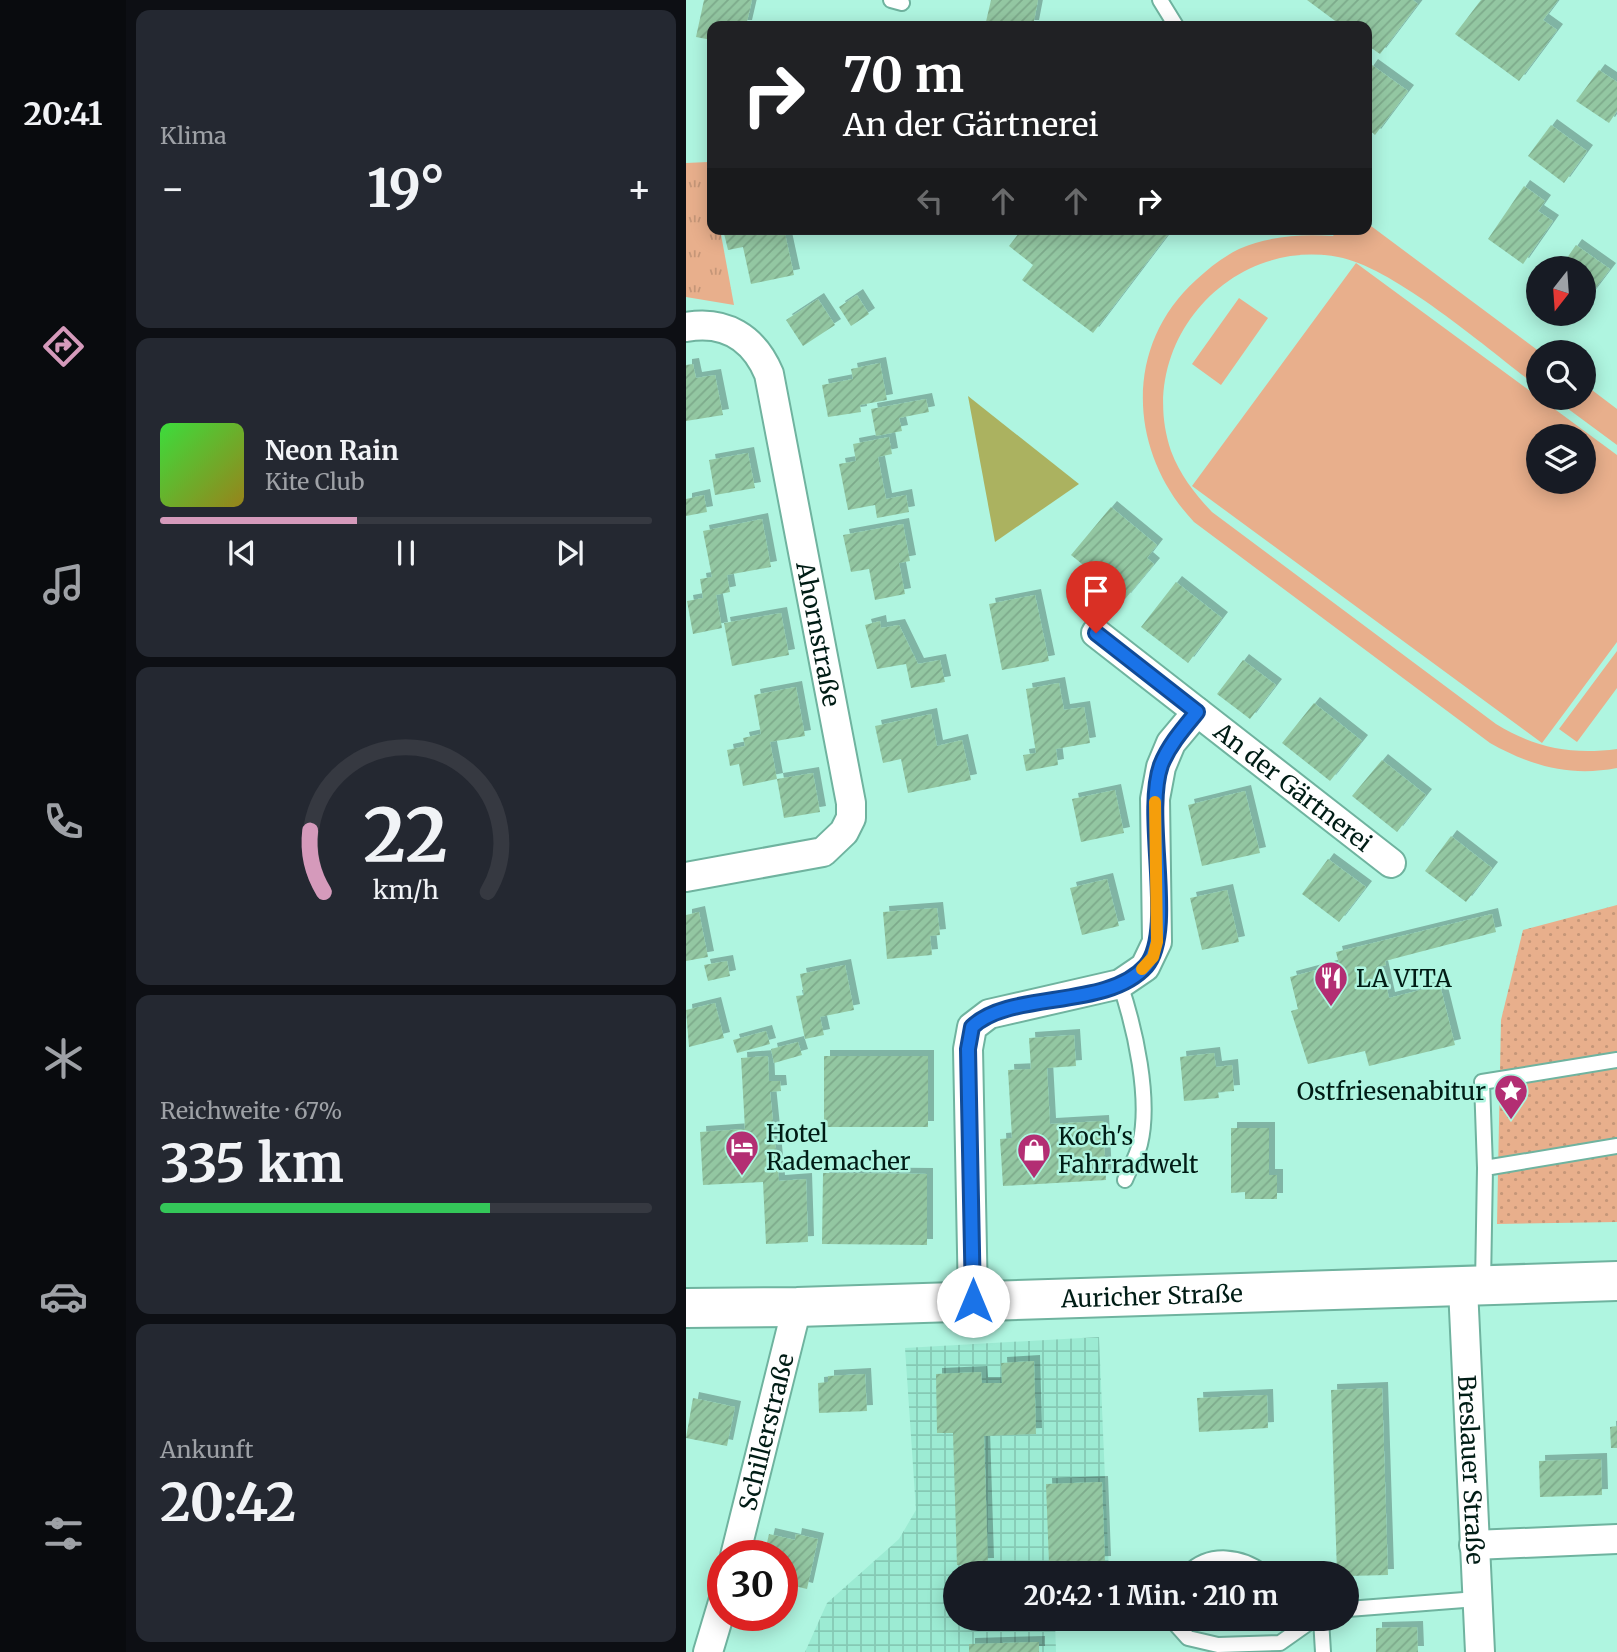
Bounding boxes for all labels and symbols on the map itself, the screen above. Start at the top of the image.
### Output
north arrow [1526,256,1596,326]
street label: Ahornstraße [790,558,848,709]
pin [1066,561,1126,633]
street label: An der Gärtnerei [1207,715,1379,858]
restaurant icon: LA VITA [1312,959,1350,1008]
place label: LA VITA [1356,963,1453,994]
place icon: Ostfriesenabitur [1492,1072,1530,1121]
place label: Ostfriesenabitur [1297,1076,1486,1107]
place label: Hotel Rademacher [766,1118,911,1177]
place label: Koch's Fahrradwelt [1058,1121,1199,1180]
hotel icon: Hotel Rademacher [723,1128,761,1177]
shop icon: Koch's Fahrradwelt [1015,1131,1053,1180]
position arrow [936,1264,1010,1338]
street label: Auricher Straße [1059,1277,1243,1314]
street label: Schillerstraße [731,1350,800,1514]
street label: Breslauer Straße [1452,1374,1491,1565]
speed limit sign: 30 [707,1540,798,1631]

